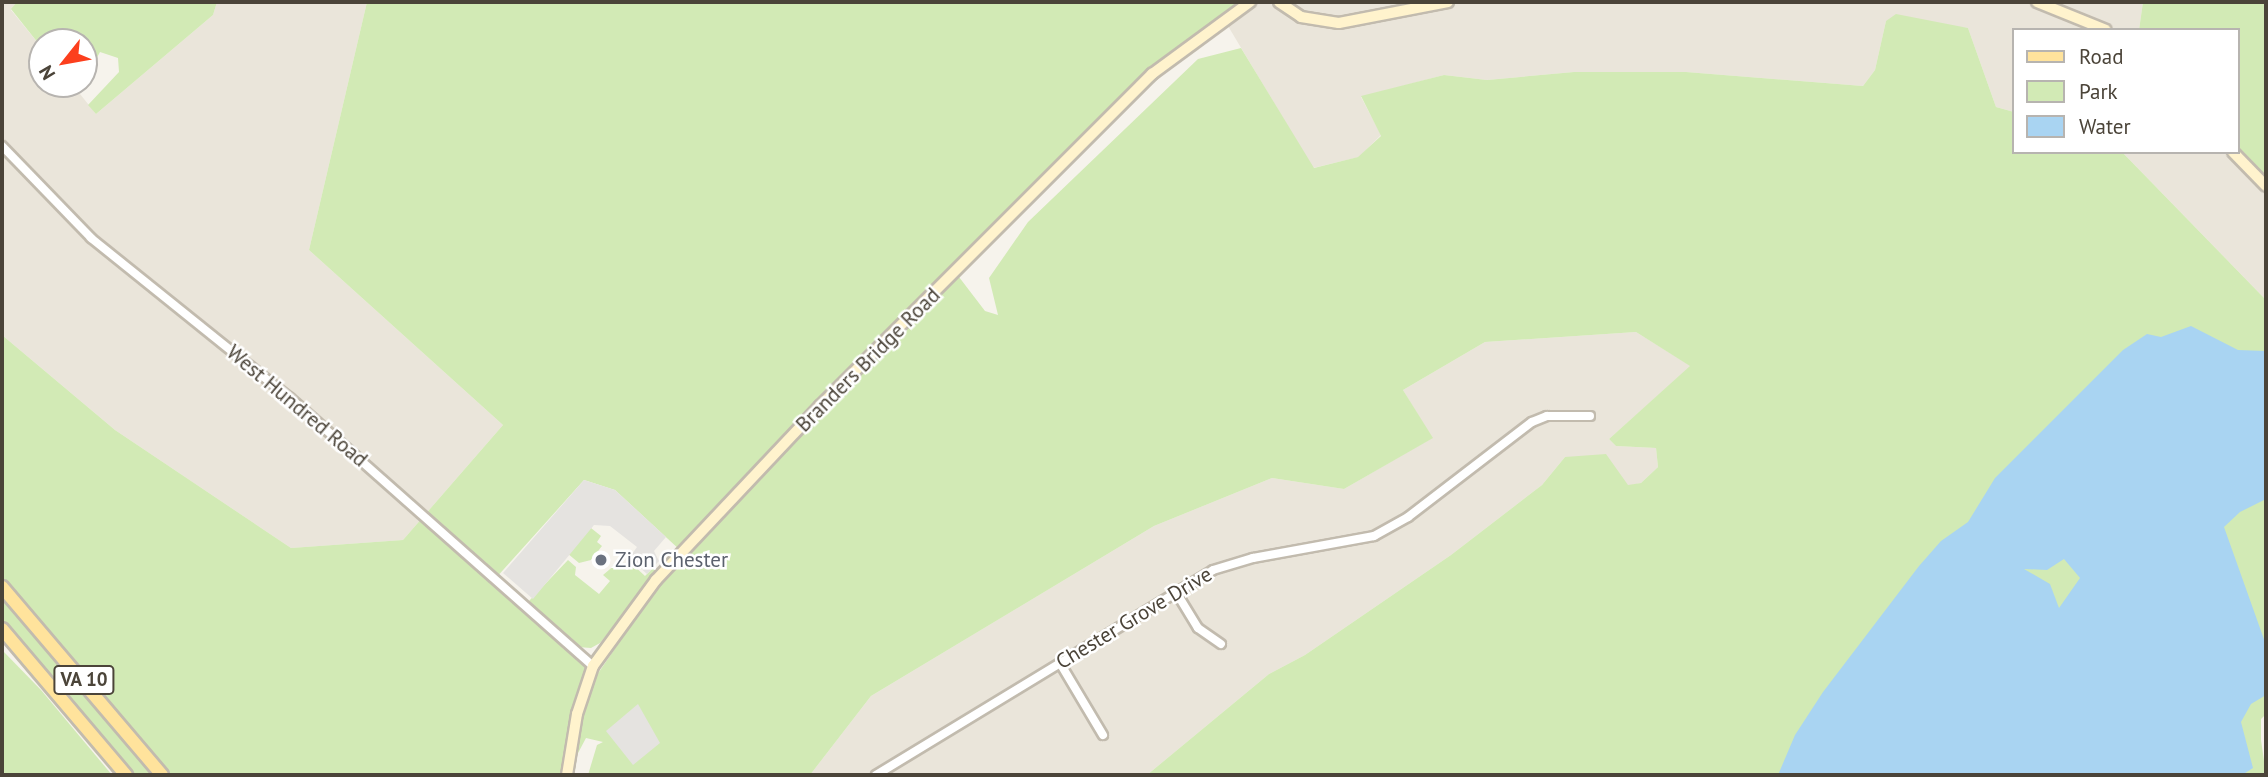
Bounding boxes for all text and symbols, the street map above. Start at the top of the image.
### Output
north arrow [28,28,98,98]
legend [2012,28,2240,154]
text: Road [2079,43,2123,70]
text: N [33,61,60,84]
text: Park [2079,78,2118,105]
text: Water [2079,113,2131,140]
street label: Branders Bridge Road [791,283,945,437]
street label: West Hundred Road [221,340,373,472]
place label: Zion Chester [615,547,728,573]
marker: Zion Chester [593,552,609,568]
street label: Chester Grove Drive [1051,561,1217,675]
road number: VA 10 [52,664,116,695]

